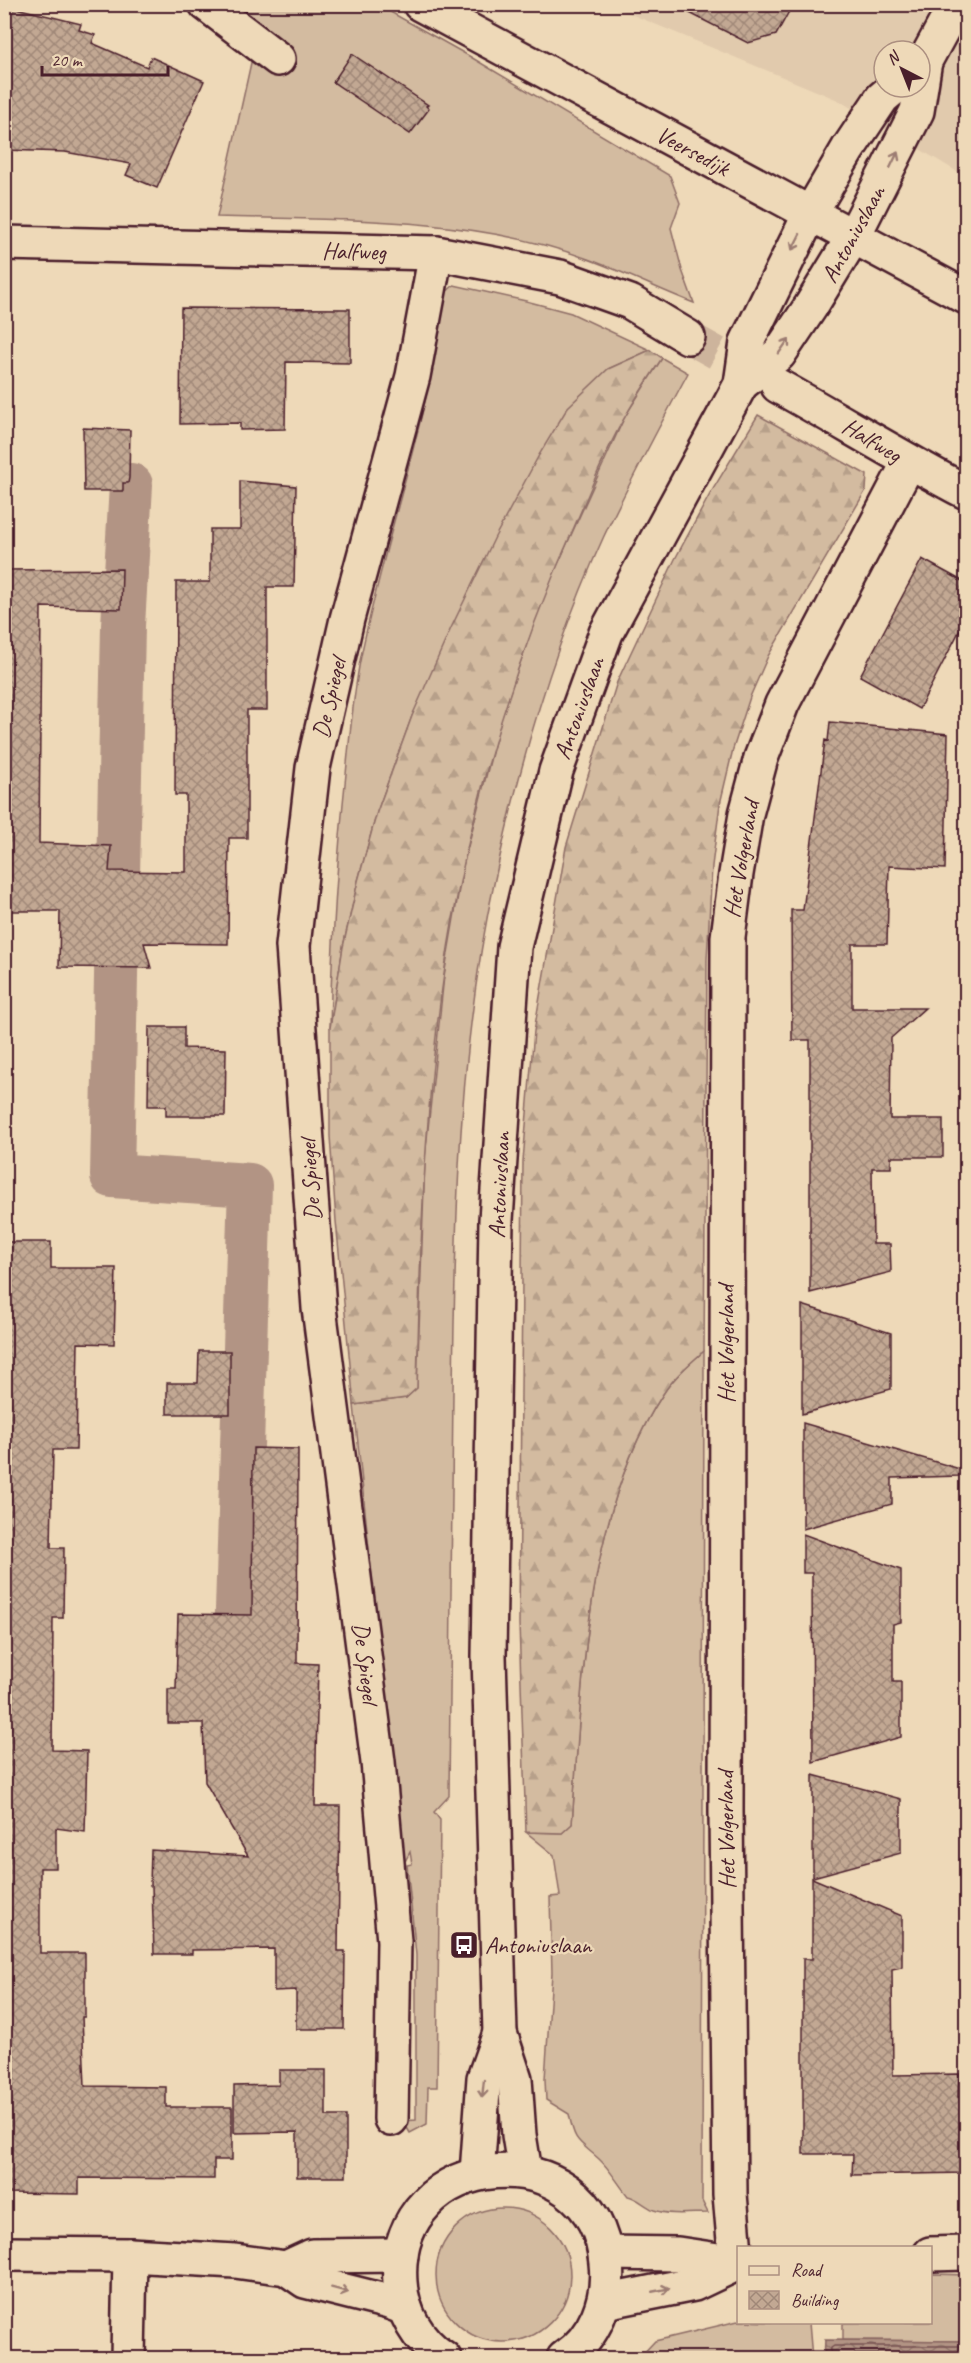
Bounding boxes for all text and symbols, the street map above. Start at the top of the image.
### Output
scale bar [42,39,168,77]
north arrow [872,39,932,99]
text: N [882,46,905,69]
text: 20 m [51,49,84,71]
street label: Veersedijk [651,119,737,184]
one-way arrow [888,151,900,169]
street label: Antoniuslaan [814,179,892,288]
one-way arrow [790,232,801,250]
street label: Halfweg [322,235,388,267]
one-way arrow [778,338,790,354]
street label: Halfweg [837,411,908,470]
street label: De Spiegel [305,651,354,741]
street label: Antoniuslaan [547,652,612,763]
street label: Het Volgerland [716,795,767,920]
street label: Antoniuslaan [481,1130,517,1239]
street label: De Spiegel [292,1135,328,1222]
street label: Het Volgerland [711,1281,741,1403]
street label: De Spiegel [346,1621,386,1709]
street label: Het Volgerland [710,1767,742,1889]
bus stop icon: Antoniuslaan [448,1929,480,1961]
place label: Antoniuslaan [485,1930,593,1960]
one-way arrow [477,2078,488,2098]
legend [737,2246,932,2324]
text: Road [791,2259,824,2281]
one-way arrow [330,2284,349,2296]
one-way arrow [651,2284,670,2295]
text: Building [791,2289,840,2311]

